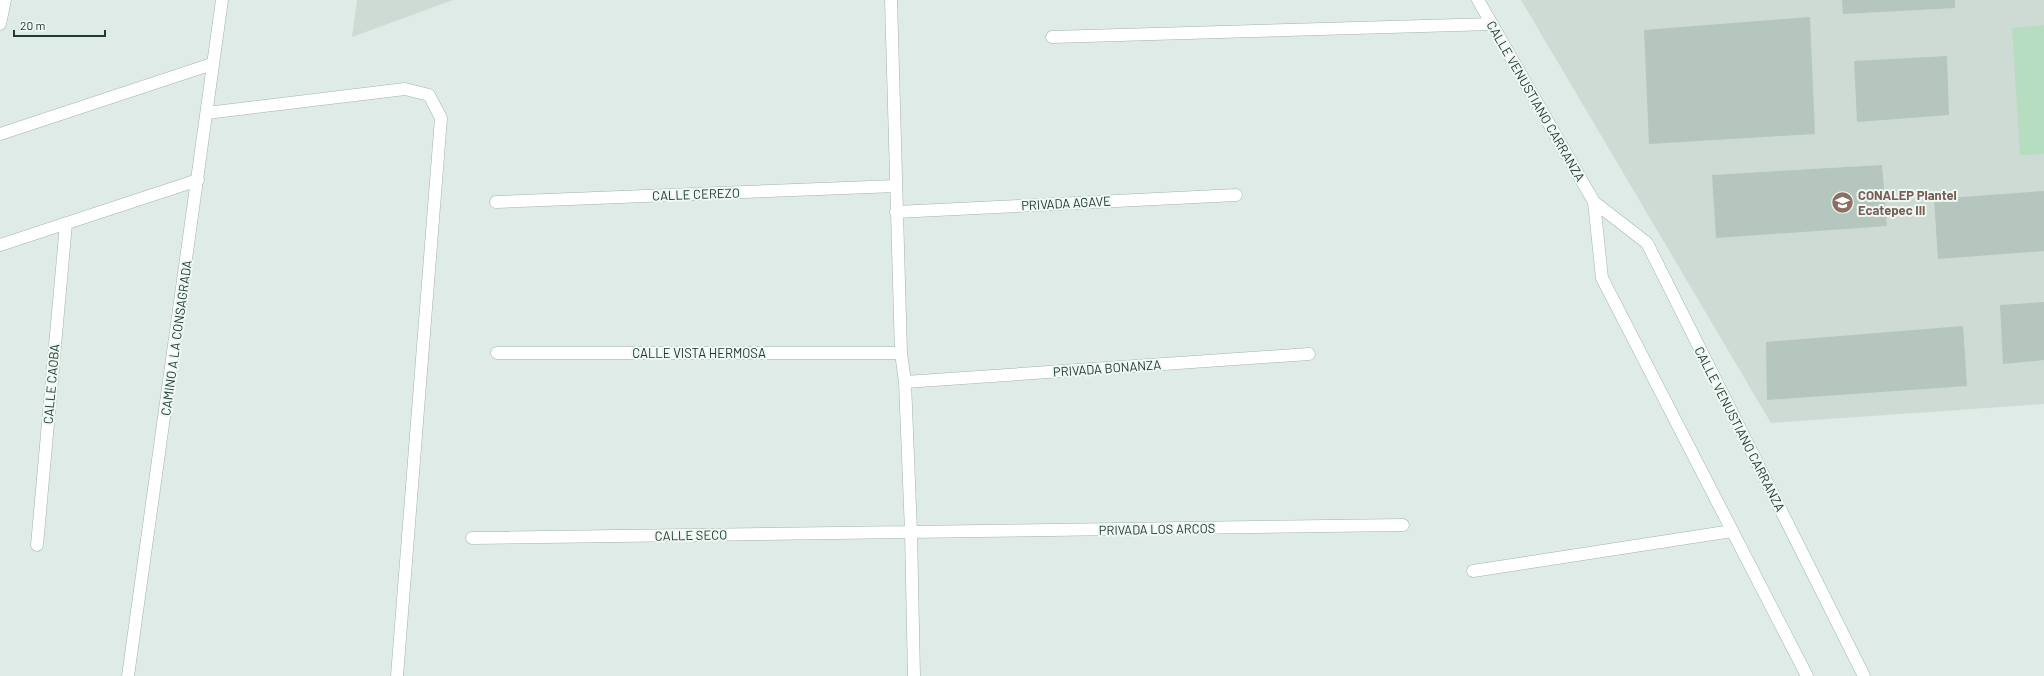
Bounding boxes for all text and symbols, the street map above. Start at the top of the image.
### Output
scale bar [14,12,105,38]
text: 20 m [20,18,46,32]
street label: CALLE VENUSTIANO CARRANZA [1483,18,1589,184]
street label: CALLE CEREZO [652,184,740,204]
place label: CONALEP Plantel Ecatepec III [1858,187,1957,218]
school or university icon: CONALEP Plantel Ecatepec III [1829,189,1855,215]
street label: PRIVADA AGAVE [1021,193,1111,213]
street label: CAMINO A LA CONSAGRADA [157,259,195,417]
street label: CALLE CAOBA [40,343,62,425]
street label: CALLE VENUSTIANO CARRANZA [1691,344,1789,514]
street label: CALLE VISTA HERMOSA [632,345,766,361]
street label: PRIVADA BONANZA [1052,356,1162,380]
street label: PRIVADA LOS ARCOS [1099,520,1215,538]
street label: CALLE SECO [655,526,727,544]

